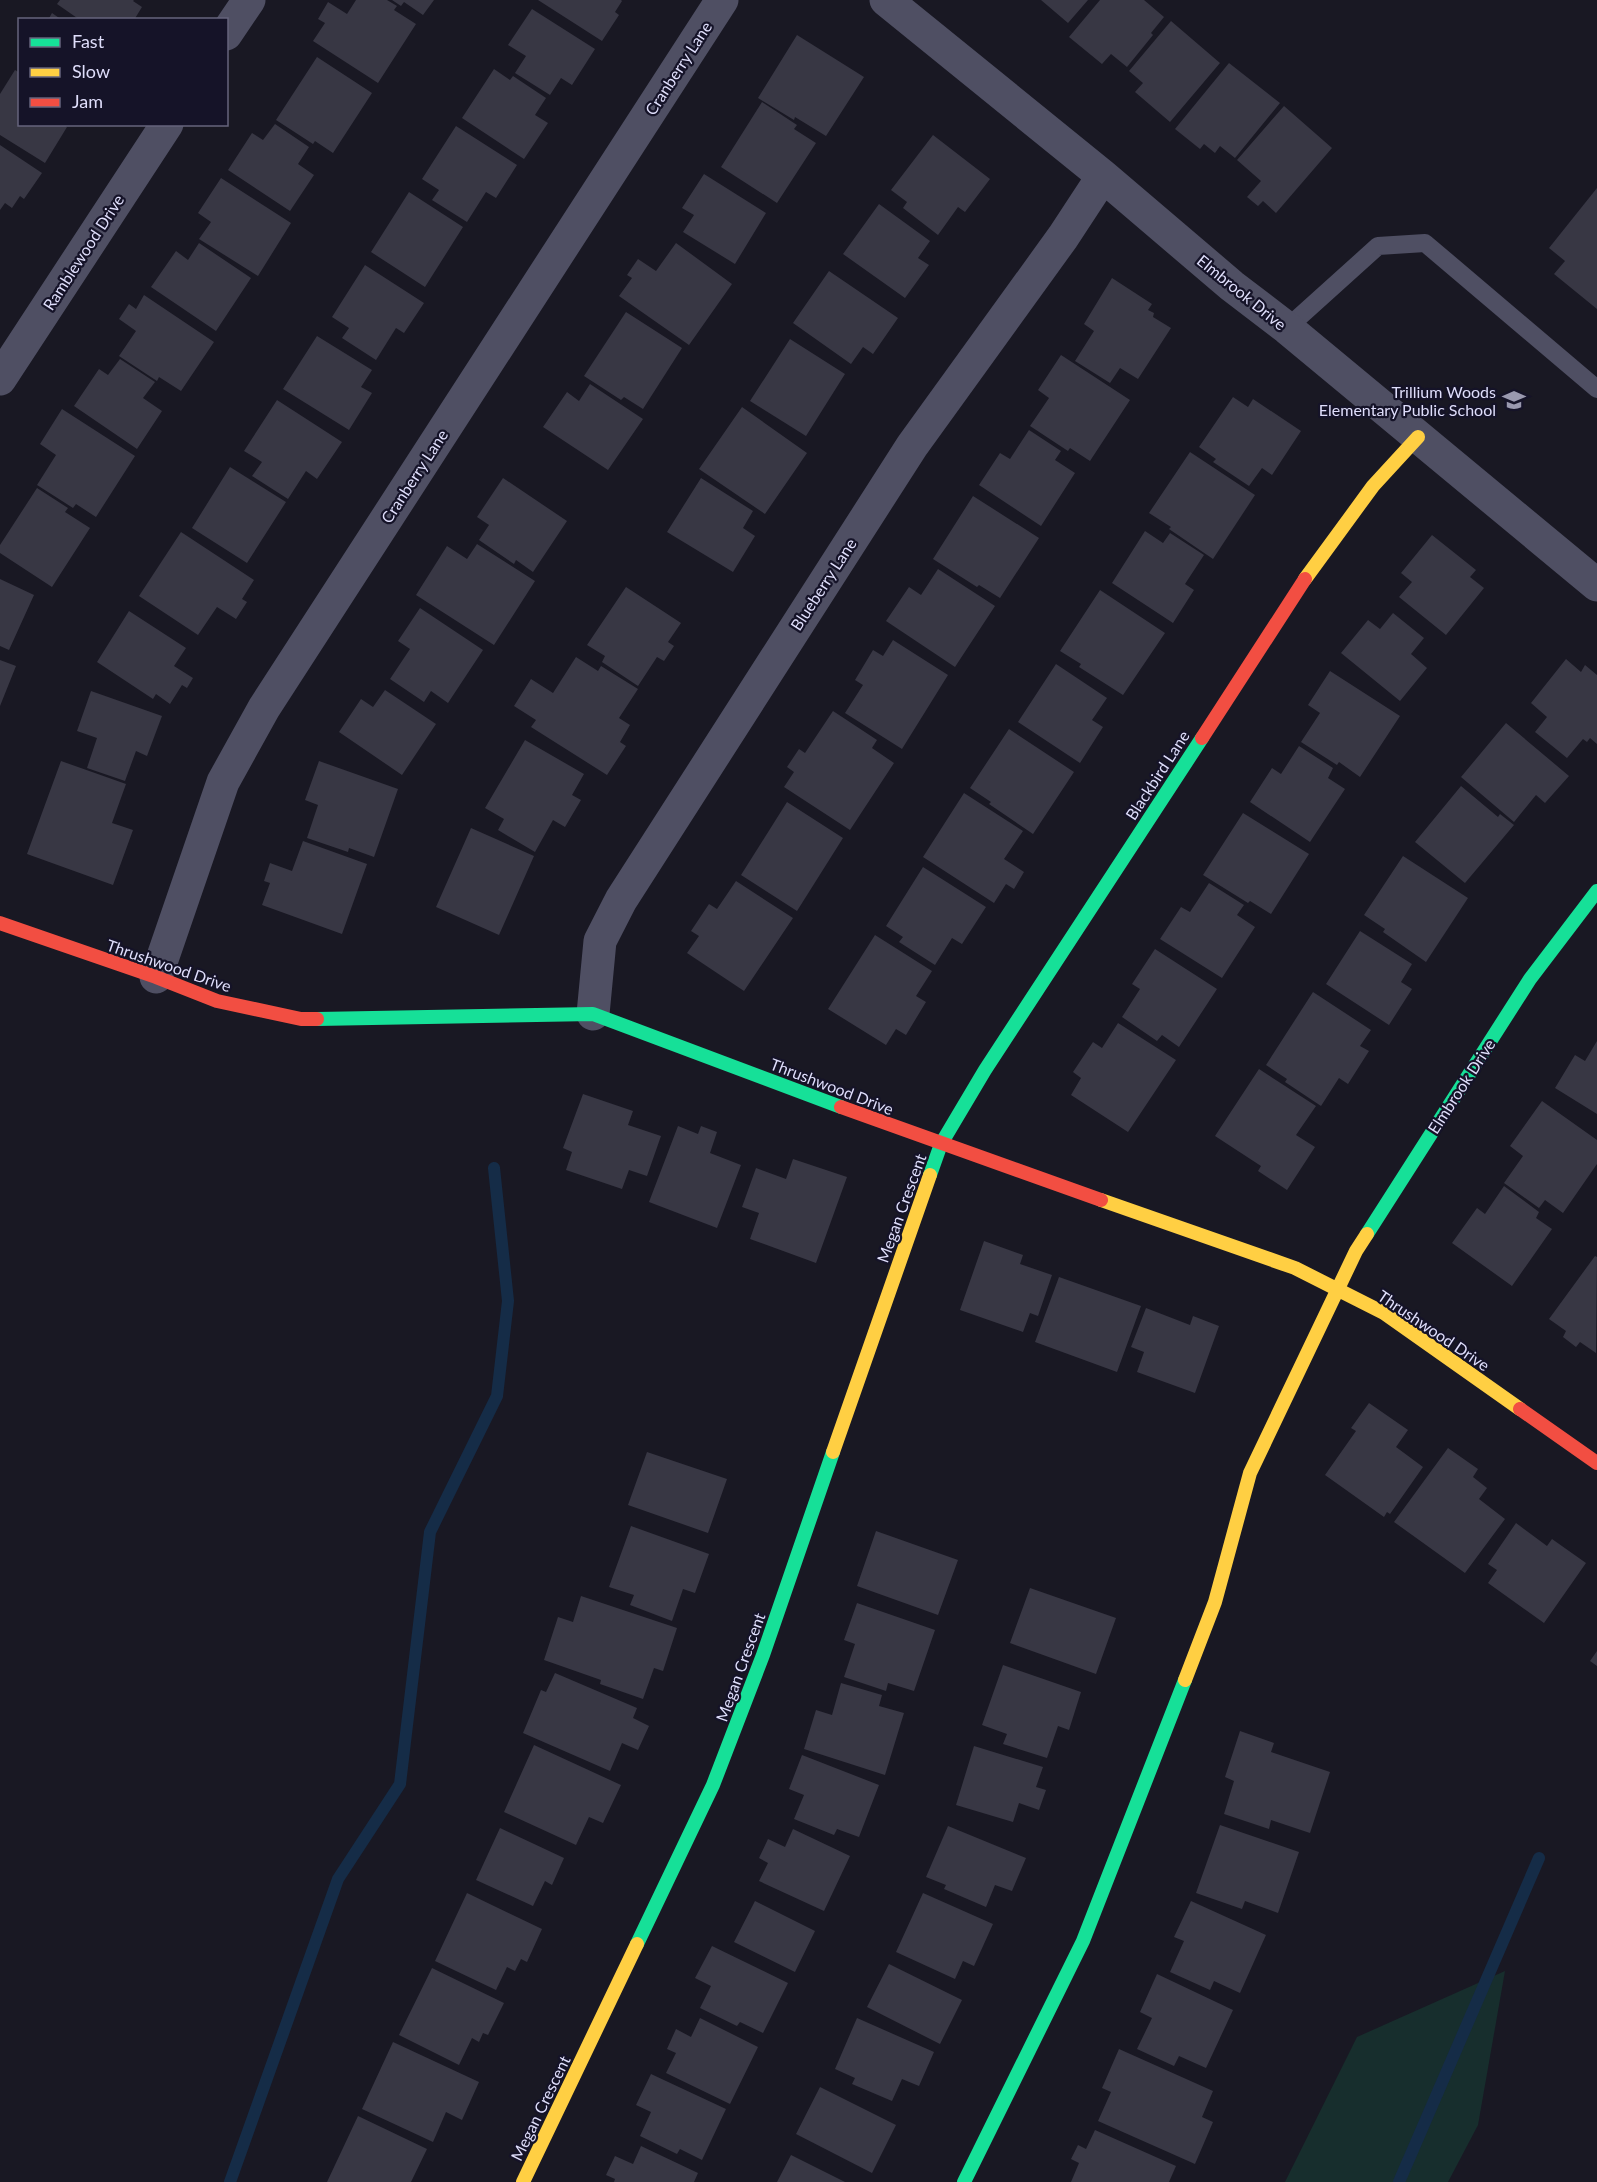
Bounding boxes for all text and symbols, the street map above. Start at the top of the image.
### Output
legend [18,18,228,126]
street label: Cranberry Lane [641,18,715,118]
text: Fast [72,30,105,52]
text: Slow [72,60,110,82]
text: Jam [72,90,103,112]
street label: Ramblewood Drive [39,191,127,313]
street label: Elmbrook Drive [1194,250,1290,334]
place label: Trillium Woods Elementary Public School [1319,382,1496,419]
school or university icon: Trillium Woods Elementary Public School [1501,387,1527,413]
street label: Cranberry Lane [377,426,451,526]
street label: Blueberry Lane [786,534,860,634]
street label: Blackbird Lane [1121,727,1193,823]
street label: Thrushwood Drive [104,935,234,995]
street label: Elmbrook Drive [1423,1035,1499,1137]
street label: Thrushwood Drive [768,1054,896,1118]
street label: Megan Crescent [873,1151,930,1265]
street label: Thrushwood Drive [1375,1286,1493,1374]
street label: Megan Crescent [712,1610,769,1724]
street label: Megan Crescent [506,2052,574,2164]

